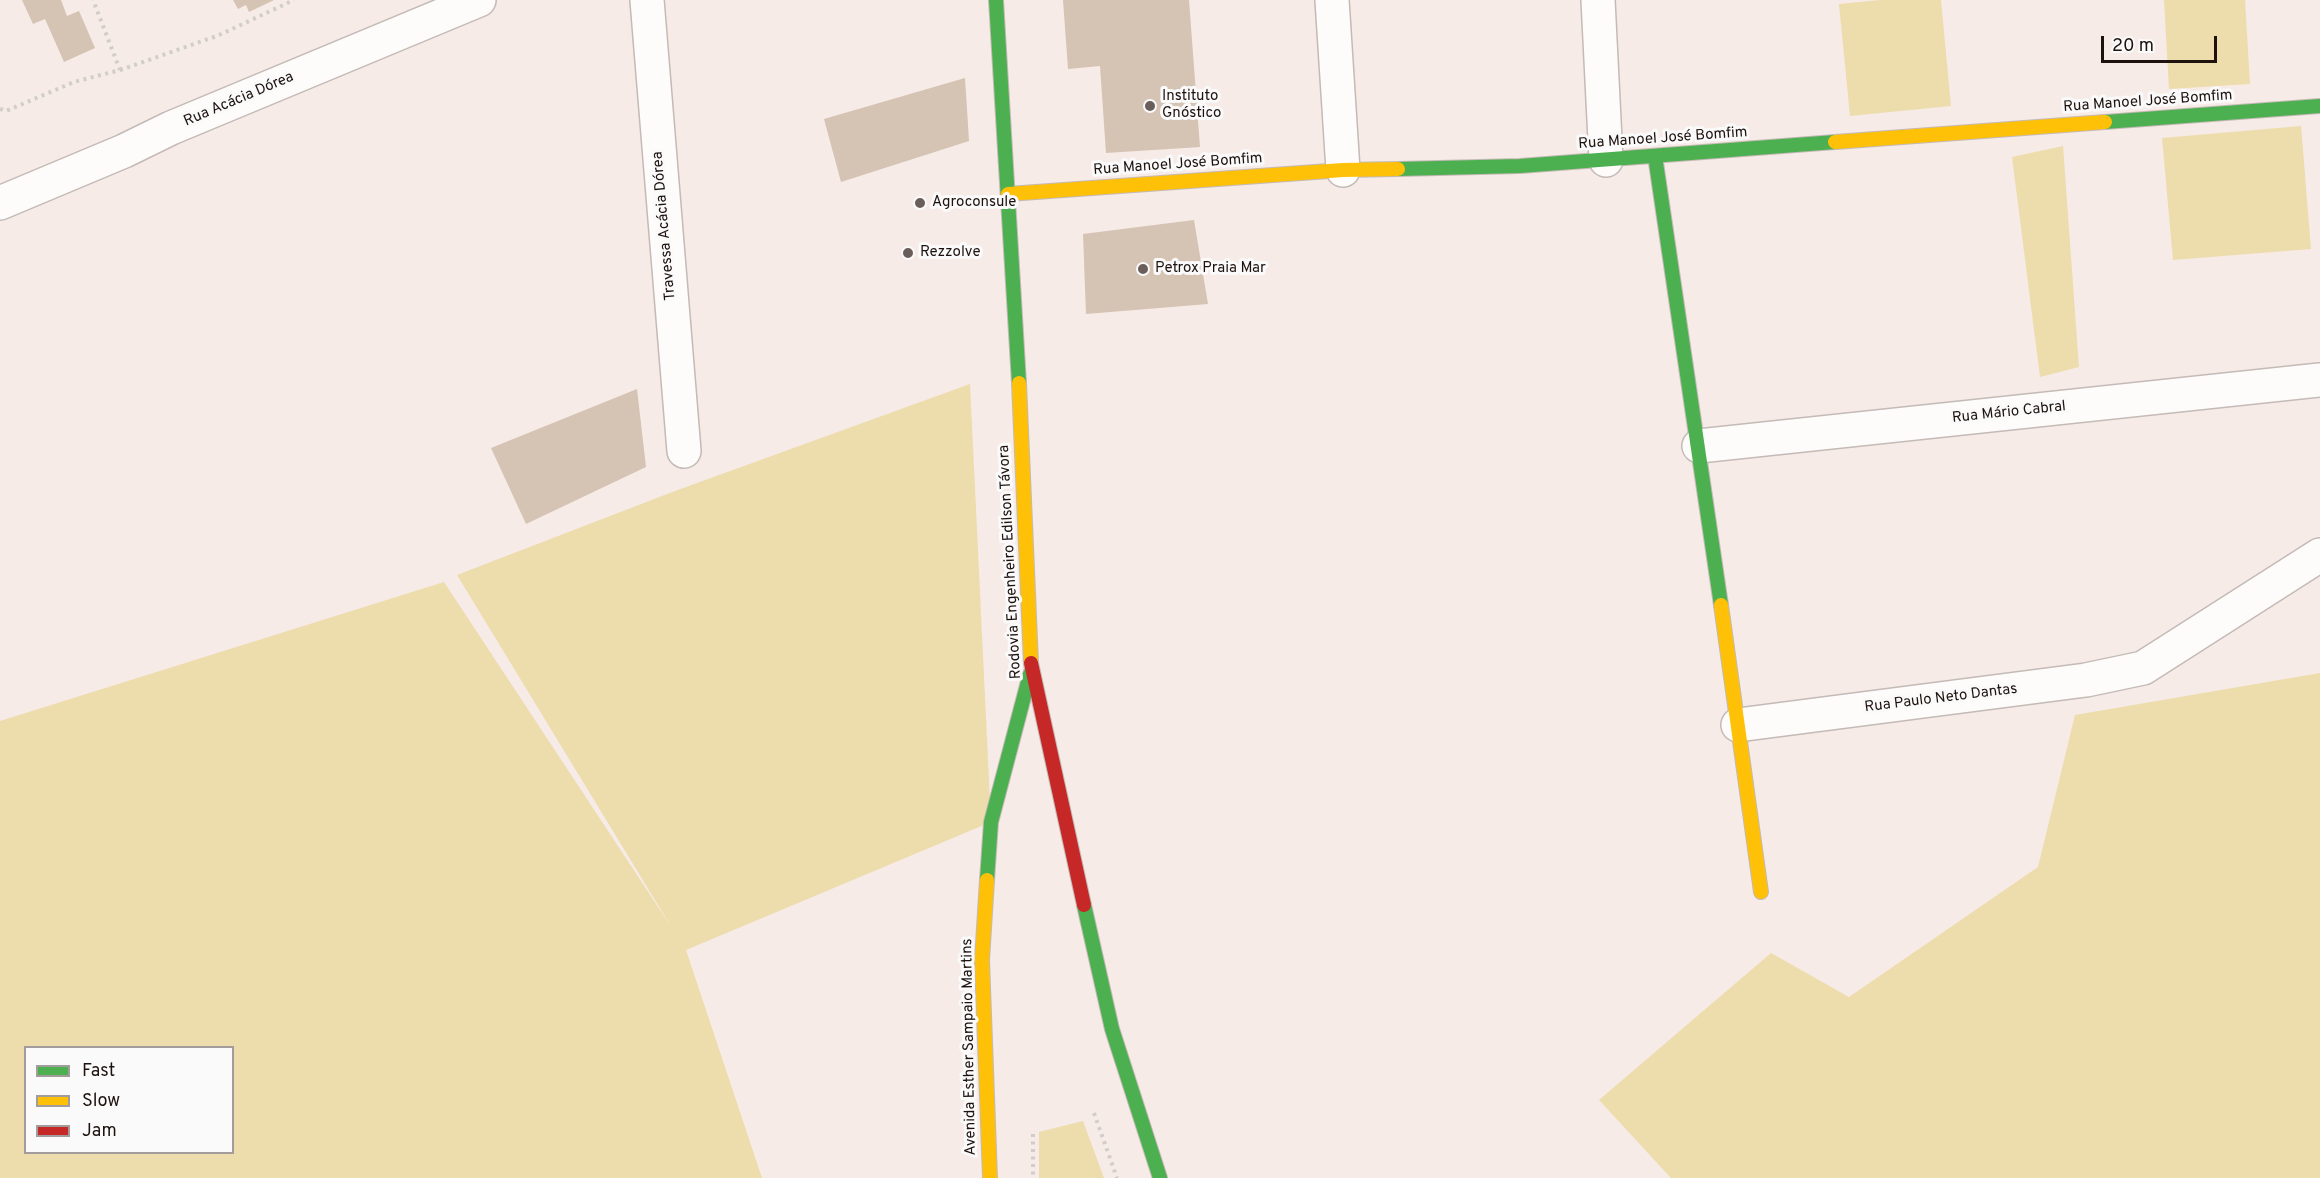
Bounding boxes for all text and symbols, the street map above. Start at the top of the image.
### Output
scale bar [2104,24,2220,62]
text: 20 m [2112,35,2154,58]
street label: Rua Acácia Dórea [181,69,297,131]
street label: Rua Manoel José Bomfim [2063,87,2233,117]
place label: Instituto Gnóstico [1162,88,1221,123]
marker: Instituto Gnóstico [1143,99,1157,113]
street label: Rua Manoel José Bomfim [1578,124,1748,154]
street label: Rua Manoel José Bomfim [1093,150,1263,180]
street label: Travessa Acácia Dórea [650,151,680,301]
place label: Agroconsule [932,194,1016,212]
marker: Agroconsule [913,196,927,210]
place label: Rezzolve [920,244,980,262]
marker: Rezzolve [901,246,915,260]
place label: Petrox Praia Mar [1155,260,1266,278]
marker: Petrox Praia Mar [1136,262,1150,276]
street label: Rua Mário Cabral [1951,398,2067,428]
street label: Rodovia Engenheiro Edilson Távora [996,444,1026,680]
street label: Rua Paulo Neto Dantas [1864,681,2018,717]
street label: Avenida Esther Sampaio Martins [959,938,981,1156]
legend [24,1046,234,1154]
text: Fast [82,1060,115,1083]
text: Slow [82,1090,120,1113]
text: Jam [82,1120,117,1143]

